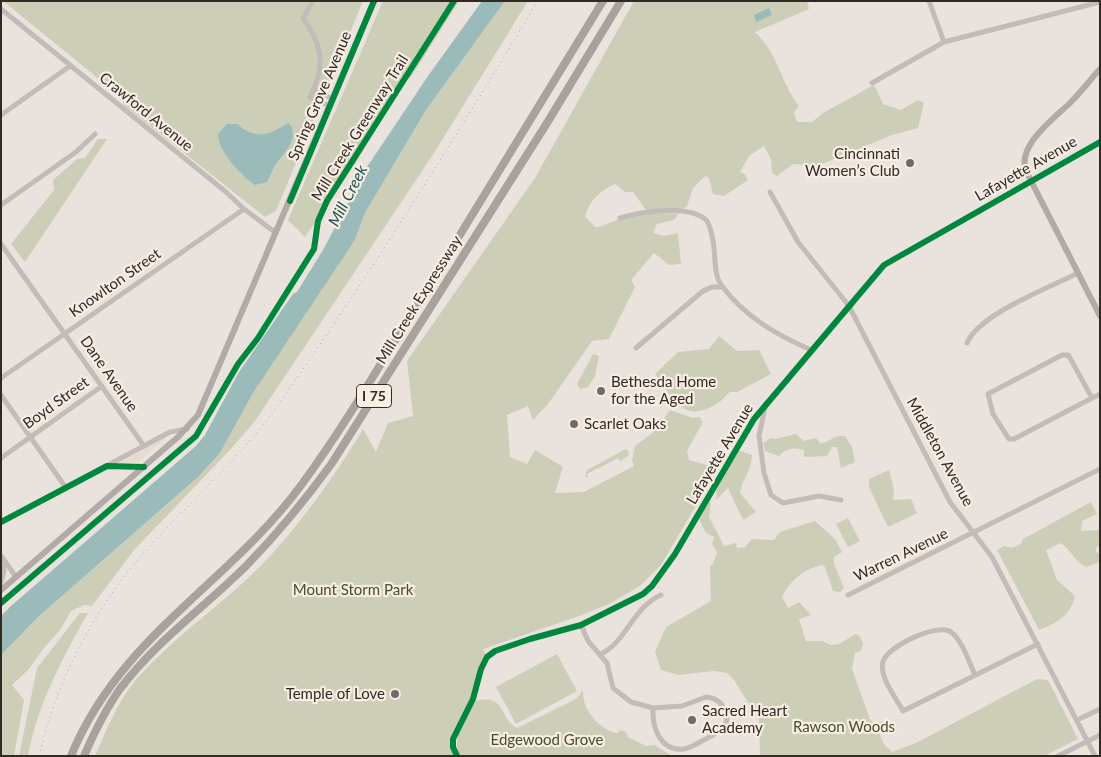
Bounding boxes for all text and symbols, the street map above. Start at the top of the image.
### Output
street label: Spring Grove Avenue [285,29,355,163]
street label: Mill Creek Greenway Trail [308,52,412,204]
street label: Crawford Avenue [96,69,196,155]
street label: Lafayette Avenue [972,133,1080,205]
place label: Cincinnati Women’s Club [805,145,900,180]
marker: Cincinnati Women’s Club [904,157,916,169]
water label: Mill Creek [324,162,372,230]
street label: Mill Creek Expressway [372,232,466,368]
street label: Knowlton Street [66,245,164,321]
street label: Dane Avenue [76,333,142,415]
street label: Boyd Street [20,373,92,433]
place label: Bethesda Home for the Aged [611,373,716,408]
road number: I 75 [356,384,392,408]
marker: Bethesda Home for the Aged [595,385,607,397]
street label: Middleton Avenue [903,395,977,509]
street label: Lafayette Avenue [683,400,757,508]
place label: Scarlet Oaks [584,415,666,433]
marker: Scarlet Oaks [568,418,580,430]
street label: Warren Avenue [851,524,951,586]
park label: Mount Storm Park [293,581,413,599]
place label: Temple of Love [286,685,385,703]
marker: Temple of Love [389,688,401,700]
place label: Sacred Heart Academy [702,702,787,737]
marker: Sacred Heart Academy [686,714,698,726]
park label: Rawson Woods [793,718,895,736]
park label: Edgewood Grove [491,731,603,749]

